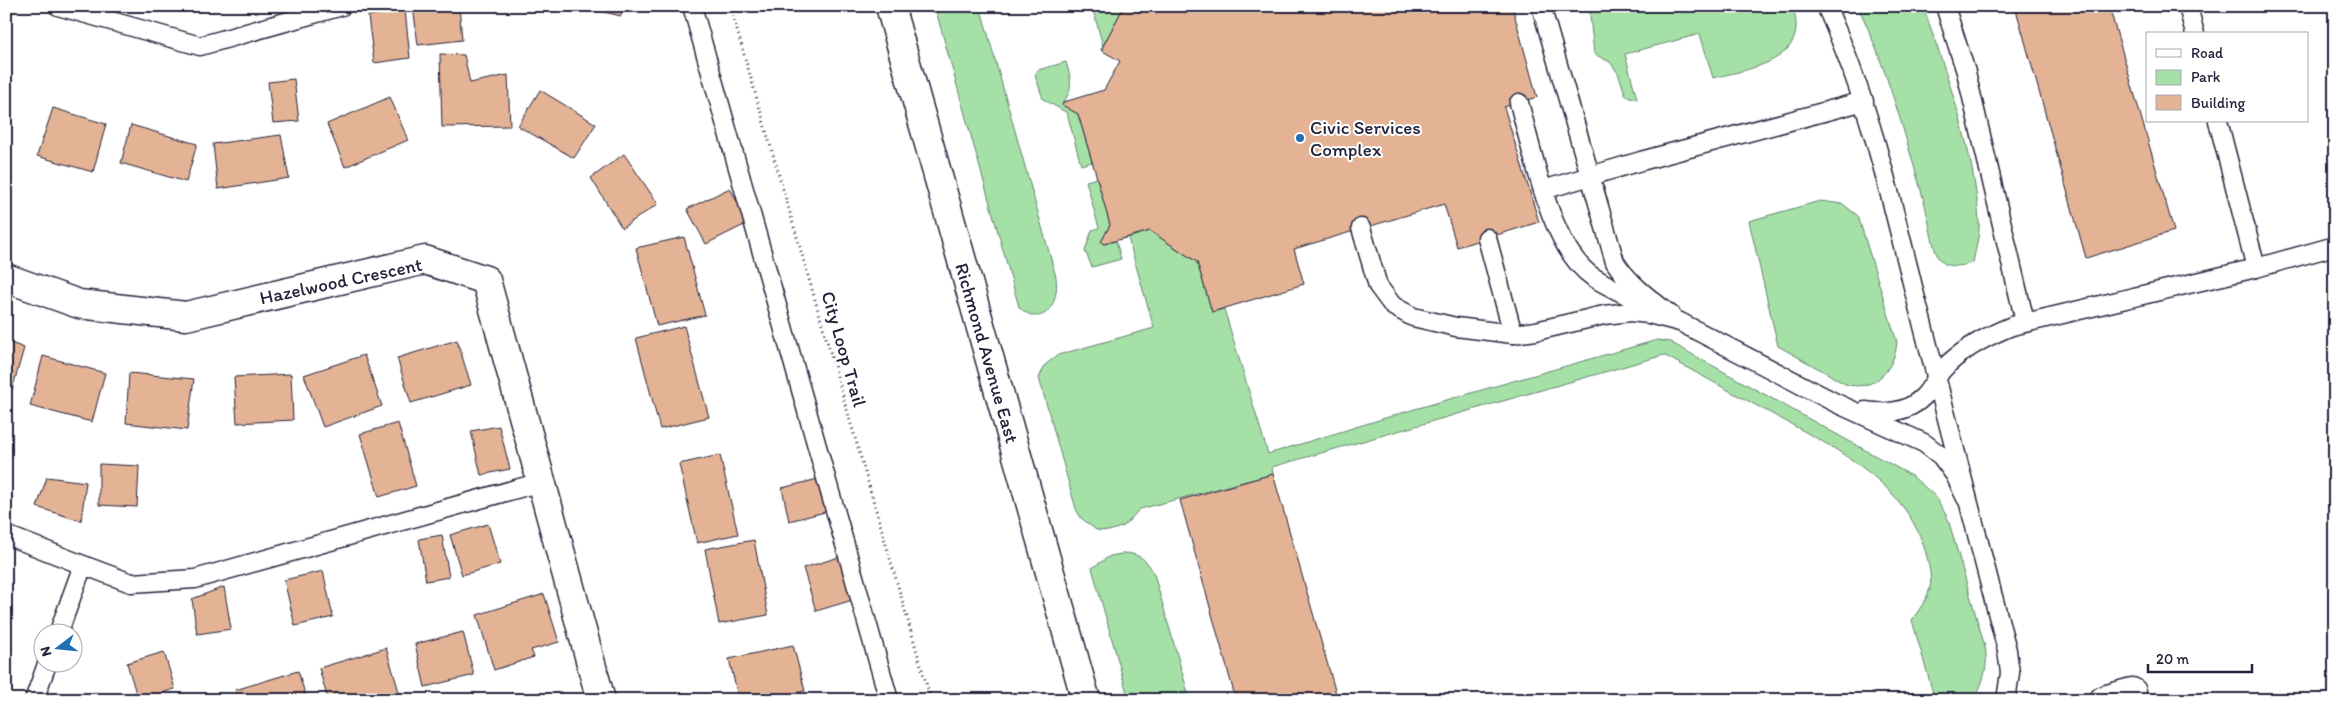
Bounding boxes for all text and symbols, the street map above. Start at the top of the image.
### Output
legend [2146,32,2308,122]
text: Road [2191,44,2224,62]
text: Park [2191,68,2221,86]
text: Building [2191,94,2245,112]
place label: Civic Services Complex [1310,116,1421,161]
marker: Civic Services Complex [1294,132,1306,144]
street label: Hazelwood Crescent [258,253,424,309]
street label: Richmond Avenue East [950,260,1024,446]
street label: City Loop Trail [817,289,872,410]
north arrow [32,624,82,674]
scale bar [2148,641,2252,673]
text: N [37,645,55,658]
text: 20 m [2156,650,2190,668]

